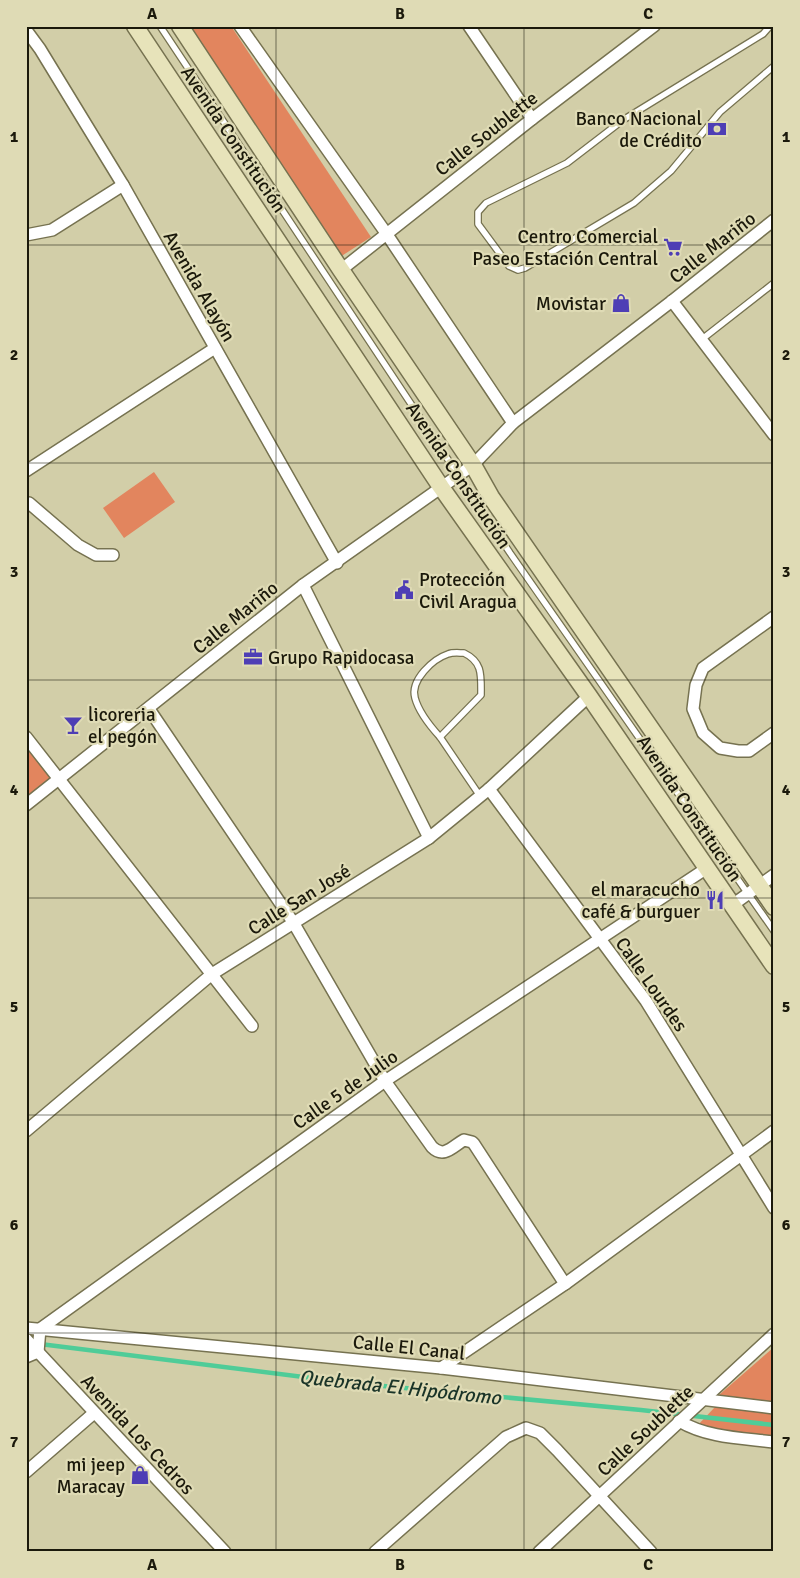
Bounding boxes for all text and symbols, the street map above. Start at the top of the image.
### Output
text: A [147,4,158,24]
text: B [395,4,405,24]
text: C [643,4,653,24]
street label: Avenida Constitución [175,62,291,218]
street label: Calle Soublette [430,86,543,181]
place label: Banco Nacional de Crédito [575,107,702,153]
bank icon: Banco Nacional de Crédito [706,118,728,140]
text: 1 [10,127,19,147]
text: 1 [782,127,791,147]
street label: Calle Mariño [665,207,761,289]
place label: Centro Comercial Paseo Estación Central [472,225,658,271]
street label: Avenida Alayón [158,227,241,346]
supermarket icon: Centro Comercial Paseo Estación Central [662,236,684,258]
place label: Movistar [536,292,606,316]
shop icon: Movistar [610,292,632,314]
text: 2 [10,345,18,365]
text: 2 [782,345,790,365]
street label: Avenida Constitución [400,398,516,554]
text: 3 [10,562,18,582]
text: 3 [782,562,790,582]
place label: Protección Civil Aragua [419,568,517,614]
street label: Calle Mariño [188,576,283,660]
public building icon: Protección Civil Aragua [393,579,415,601]
office icon: Grupo Rapidocasa [242,646,264,668]
place label: Grupo Rapidocasa [268,646,414,670]
place label: licoreria el pegón [88,703,157,749]
bar icon: licoreria el pegón [62,714,84,736]
street label: Avenida Constitución [631,731,747,887]
text: 4 [10,780,19,800]
text: 4 [782,780,791,800]
street label: Calle San José [244,859,355,941]
place label: el maracucho café & burguer [581,878,700,924]
restaurant icon: el maracucho café & burguer [704,889,726,911]
street label: Calle Lourdes [610,933,693,1036]
text: 5 [10,997,18,1017]
text: 5 [782,997,790,1017]
street label: Calle 5 de Julio [288,1045,403,1135]
text: 6 [10,1215,19,1235]
text: 6 [782,1215,791,1235]
street label: Calle El Canal [352,1330,466,1366]
water label: Quebrada El Hipódromo [298,1364,504,1411]
street label: Avenida Los Cedros [75,1369,199,1500]
street label: Calle Soublette [592,1380,699,1482]
text: 7 [10,1432,19,1452]
text: 7 [782,1432,791,1452]
place label: mi jeep Maracay [56,1453,125,1499]
shop icon: mi jeep Maracay [129,1464,151,1486]
text: A [147,1555,158,1575]
text: B [395,1555,405,1575]
text: C [643,1555,653,1575]

